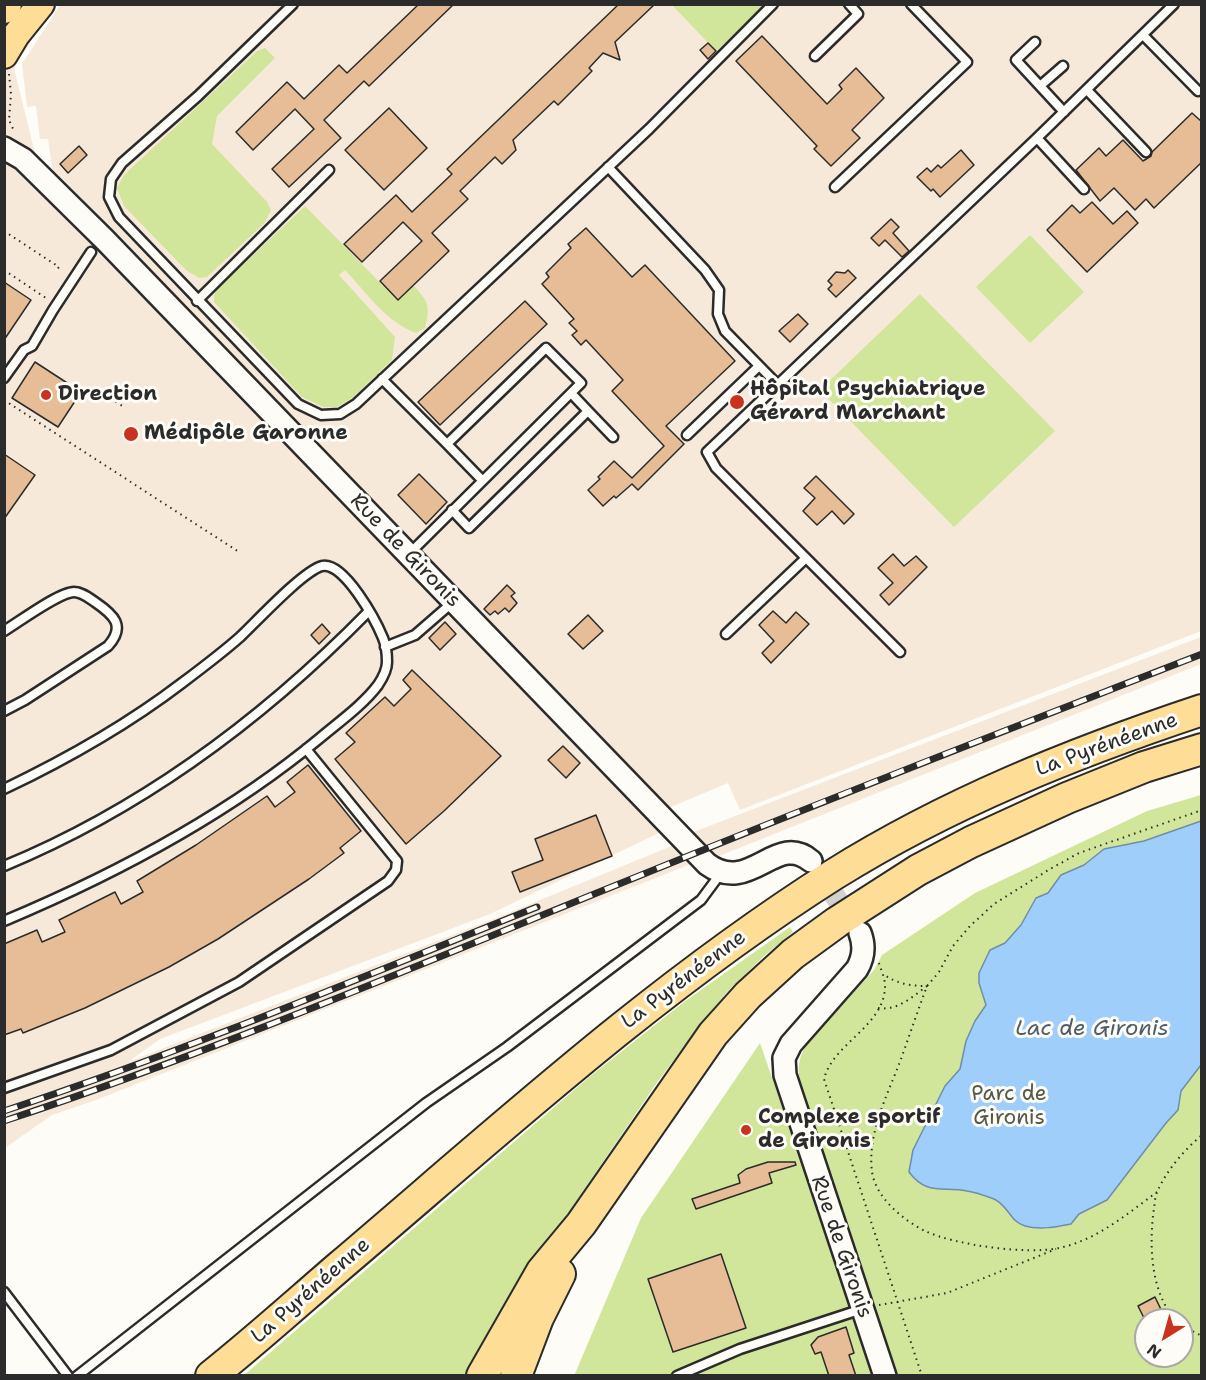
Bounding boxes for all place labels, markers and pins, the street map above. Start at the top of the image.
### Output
place label: Hôpital Psychiatrique Gérard Marchant [750,377,986,427]
place label: Direction [58,382,157,408]
marker: Direction [39,388,53,402]
marker: Hôpital Psychiatrique Gérard Marchant [728,393,746,411]
place label: Médipôle Garonne [144,421,348,447]
marker: Médipôle Garonne [122,425,140,443]
place label: Complexe sportif de Gironis [758,1105,941,1155]
marker: Complexe sportif de Gironis [739,1123,753,1137]

